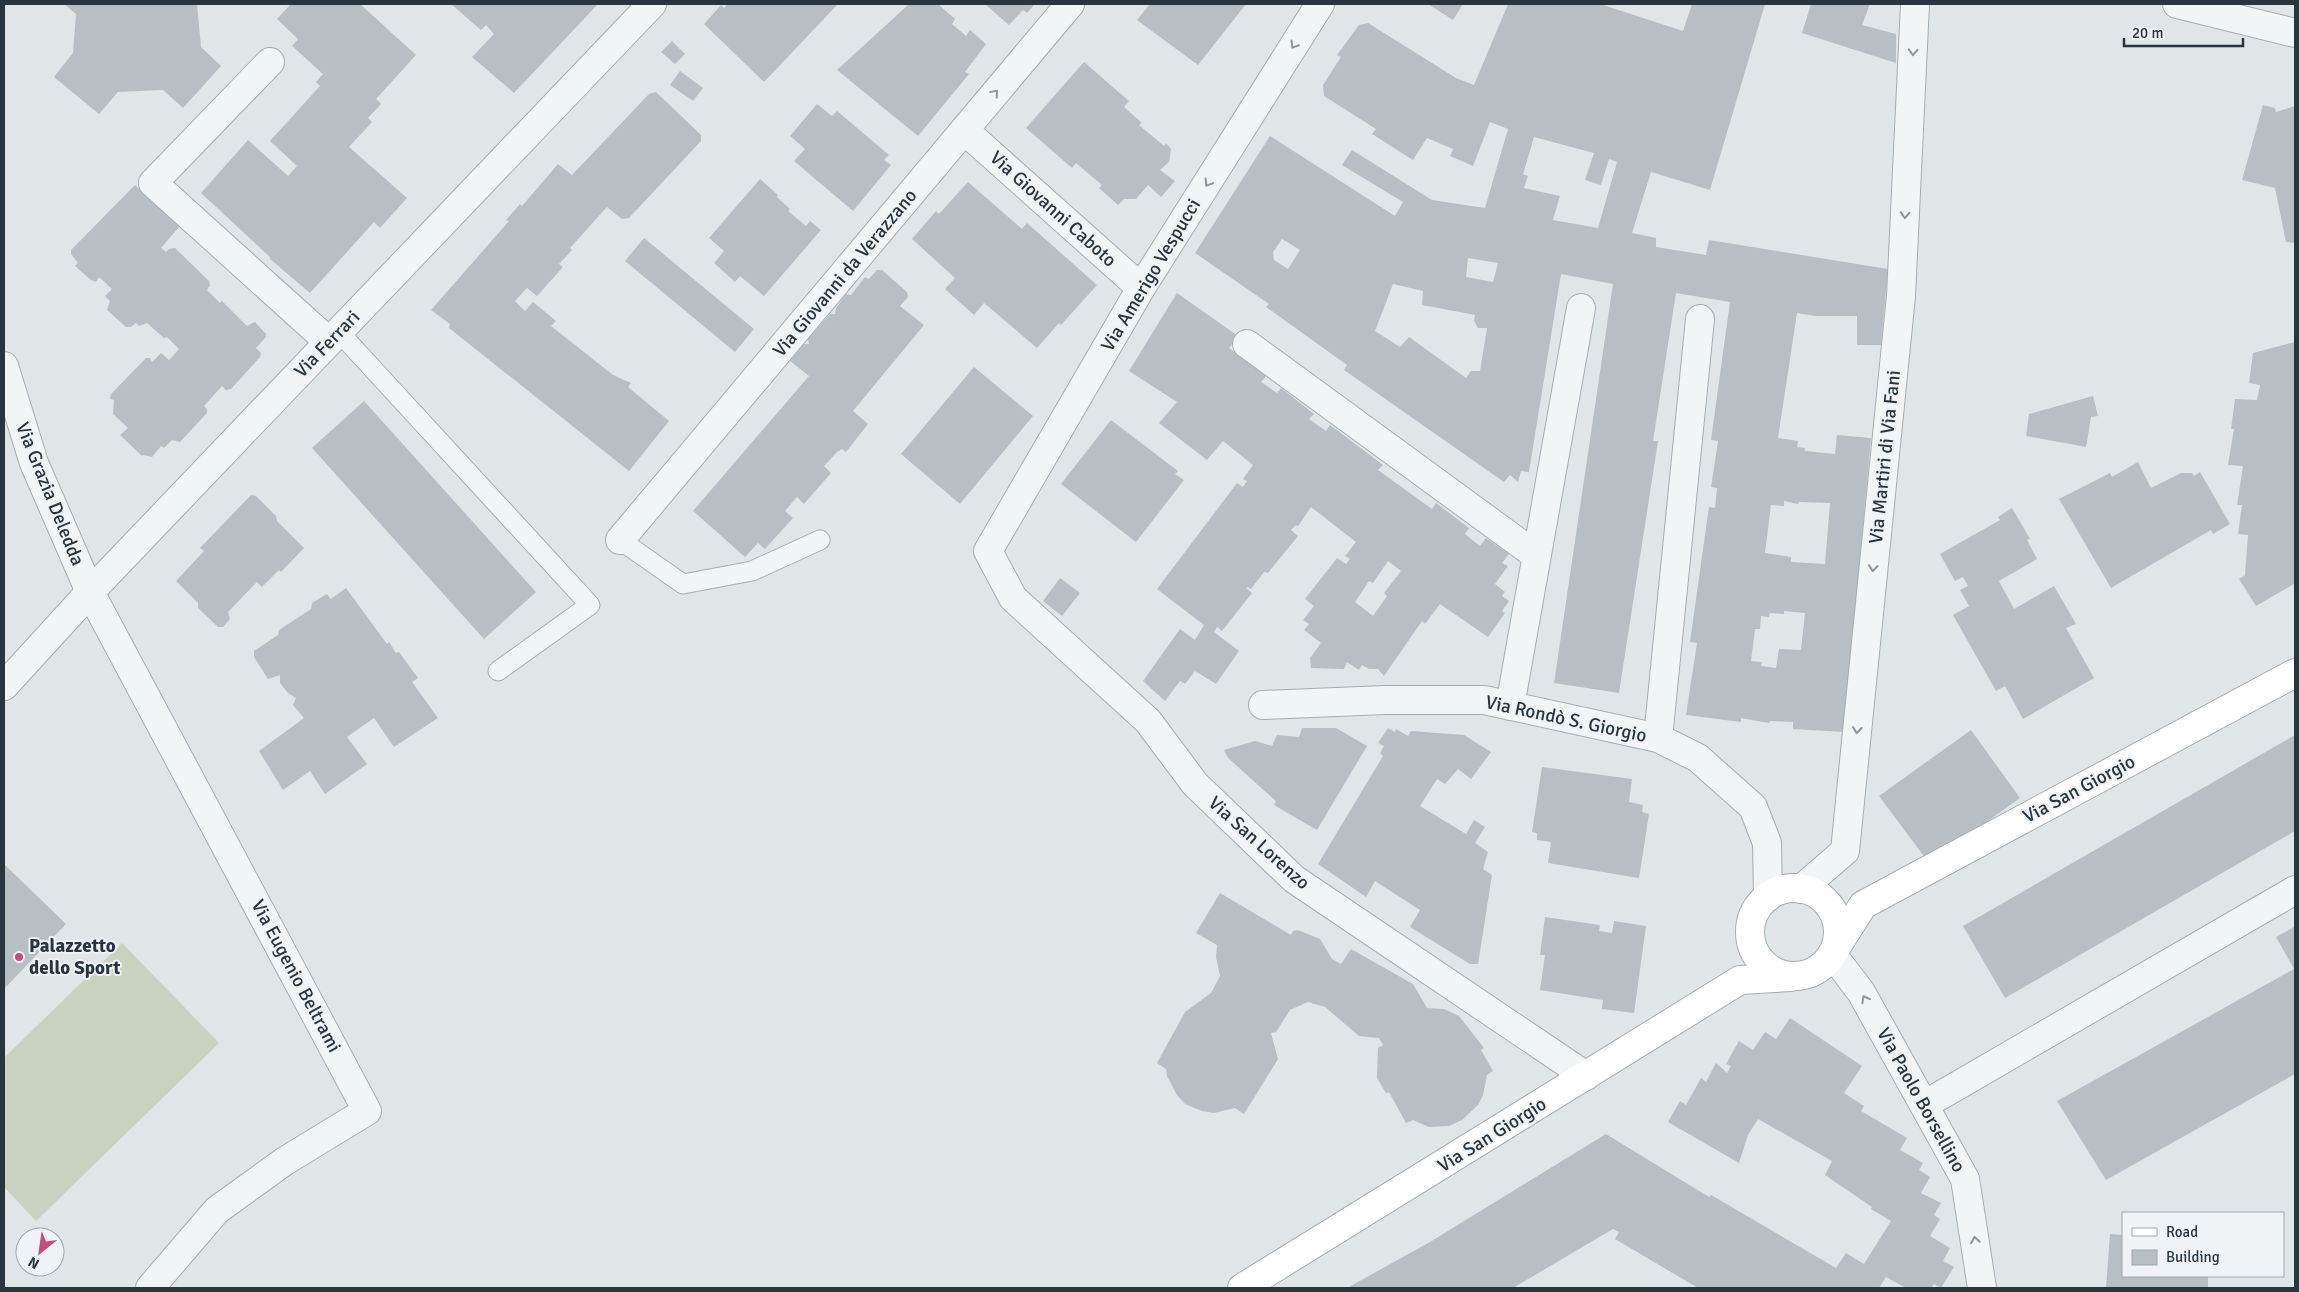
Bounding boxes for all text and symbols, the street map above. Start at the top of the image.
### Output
scale bar [2124,15,2243,47]
text: 20 m [2132,24,2163,42]
one-way arrow [1291,40,1301,49]
one-way arrow [1907,49,1918,57]
one-way arrow [990,89,999,98]
street label: Via Giovanni Caboto [985,146,1121,272]
one-way arrow [1205,177,1214,186]
street label: Via Giovanni da Verazzano [768,184,922,362]
street label: Via Amerigo Vespucci [1096,194,1206,356]
one-way arrow [1899,211,1910,219]
street label: Via Ferrari [289,305,365,383]
street label: Via Martiri di Via Fani [1864,369,1906,545]
street label: Via Grazia Deledda [10,419,90,569]
one-way arrow [1868,565,1879,573]
street label: Via Rondò S. Giorgio [1483,690,1649,748]
one-way arrow [1852,726,1863,734]
street label: Via San Giorgio [2019,749,2139,829]
street label: Via San Lorenzo [1203,791,1315,895]
street label: Via Eugenio Beltrami [246,895,346,1057]
place label: Palazzetto dello Sport [29,934,120,980]
marker: Palazzetto dello Sport [13,951,25,963]
one-way arrow [1862,995,1872,1004]
street label: Via Paolo Borsellino [1871,1024,1971,1177]
street label: Via San Giorgio [1433,1092,1551,1178]
legend [2122,1212,2284,1277]
text: Road [2166,1223,2198,1241]
north arrow [15,1227,65,1277]
one-way arrow [1970,1236,1980,1244]
text: Building [2166,1248,2220,1266]
text: N [25,1253,42,1273]

